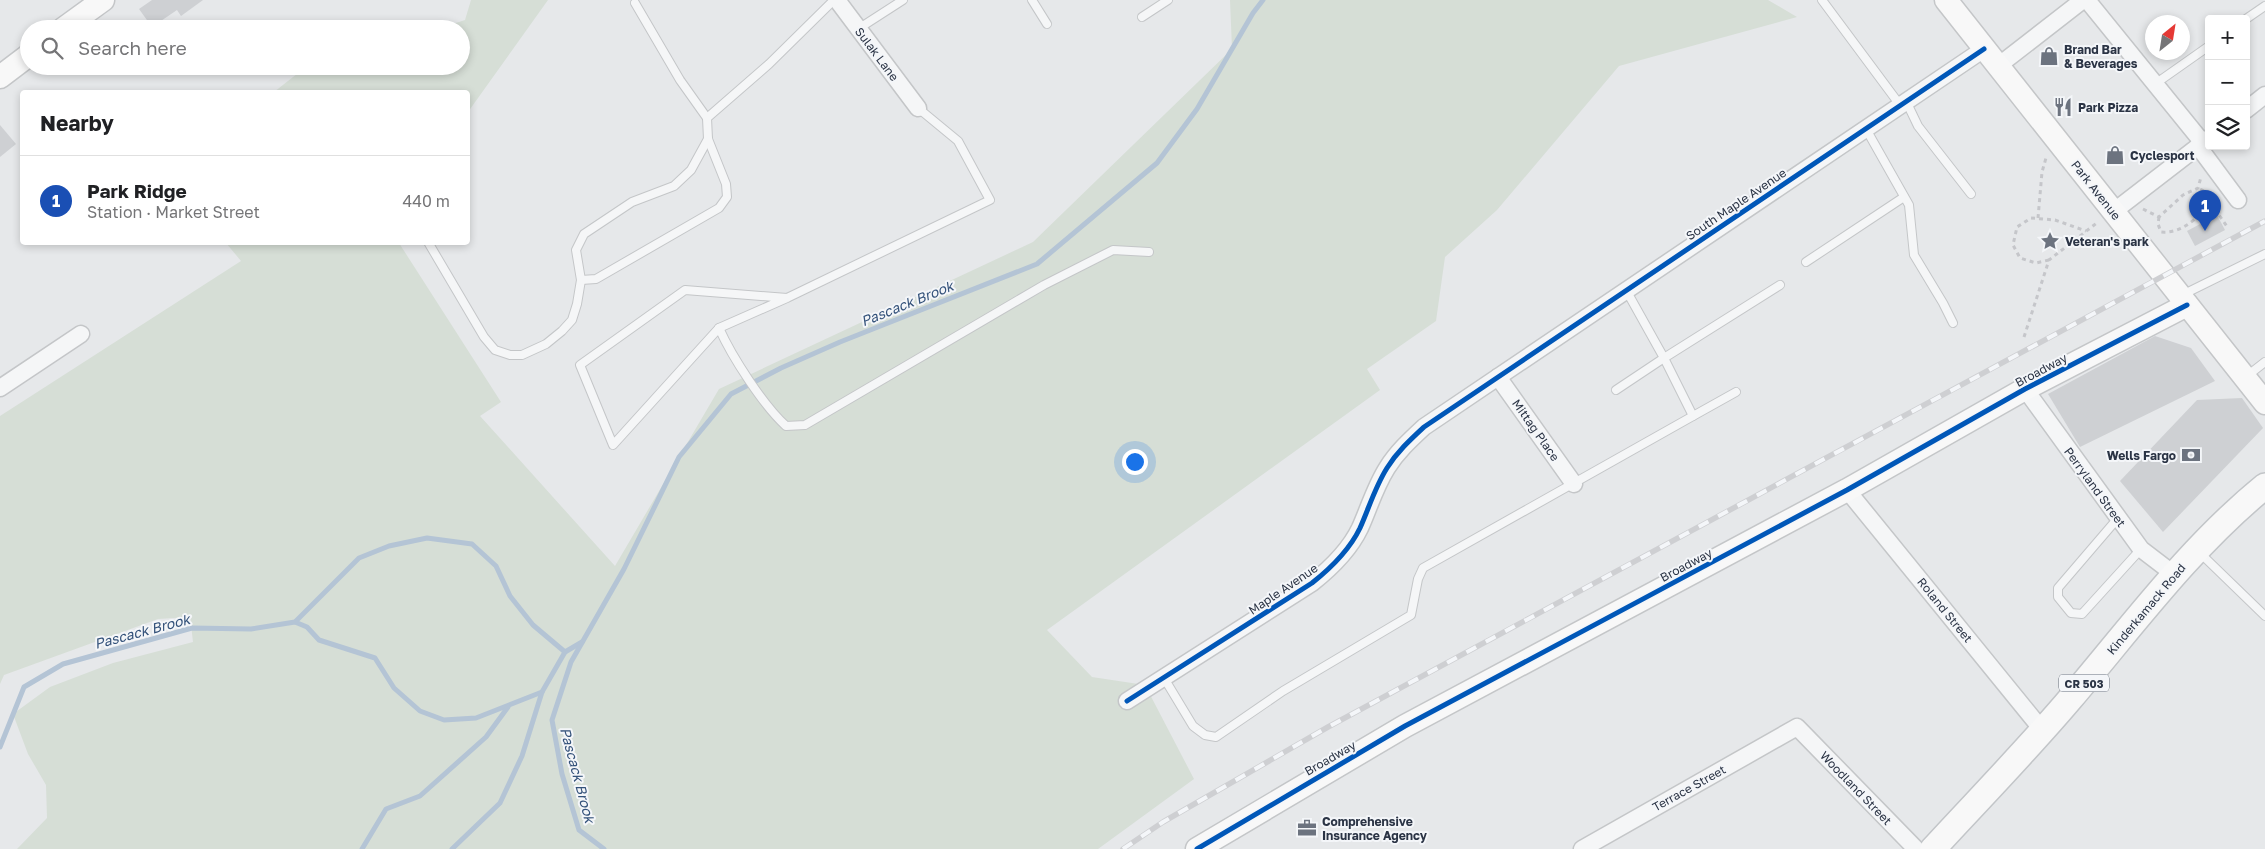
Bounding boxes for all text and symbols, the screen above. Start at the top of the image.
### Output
north arrow [2145,15,2190,60]
map controls [2205,15,2250,150]
button: + [2205,15,2250,60]
search box [20,20,470,75]
street label: Sulak Lane [852,24,902,84]
icon: search [38,34,66,62]
text: Search here [78,36,187,59]
place label: Brand Bar & Beverages [2064,42,2138,71]
shop icon: Brand Bar & Beverages [2038,45,2060,67]
button: − [2205,60,2250,105]
restaurant icon: Park Pizza [2052,96,2074,118]
place label: Park Pizza [2078,100,2138,115]
button: layers [2205,105,2250,150]
text: Nearby [40,110,114,136]
shop icon: Cyclesport [2104,144,2126,166]
place label: Cyclesport [2130,148,2195,163]
street label: Park Avenue [2068,157,2124,223]
street label: South Maple Avenue [1683,165,1789,243]
text: Park Ridge [87,179,187,202]
pin: 1 [2189,190,2221,231]
text: 1 [52,191,60,211]
text: 440 m [402,191,450,211]
text: Station · Market Street [87,202,260,222]
place icon: Veteran's park [2039,230,2061,252]
place label: Veteran's park [2065,234,2149,249]
water label: Pascack Brook [858,276,958,329]
street label: Broadway [2012,350,2070,390]
street label: Mittag Place [1509,396,1563,464]
street label: Perryland Street [2061,444,2129,530]
bank icon: Wells Fargo [2180,444,2202,466]
place label: Wells Fargo [2107,448,2176,463]
your location [1122,449,1148,475]
street label: Broadway [1657,545,1715,585]
street label: Maple Avenue [1245,560,1321,618]
street label: Kinderkamack Road [2103,560,2189,658]
street label: Roland Street [1914,575,1976,646]
water label: Pascack Brook [92,610,194,652]
road number: CR 503 [2059,674,2109,691]
water label: Pascack Brook [557,725,599,827]
street label: Broadway [1302,737,1359,779]
street label: Woodland Street [1817,748,1895,828]
street label: Terrace Street [1650,762,1728,814]
place label: Comprehensive Insurance Agency [1322,814,1428,843]
office icon: Comprehensive Insurance Agency [1296,817,1318,839]

